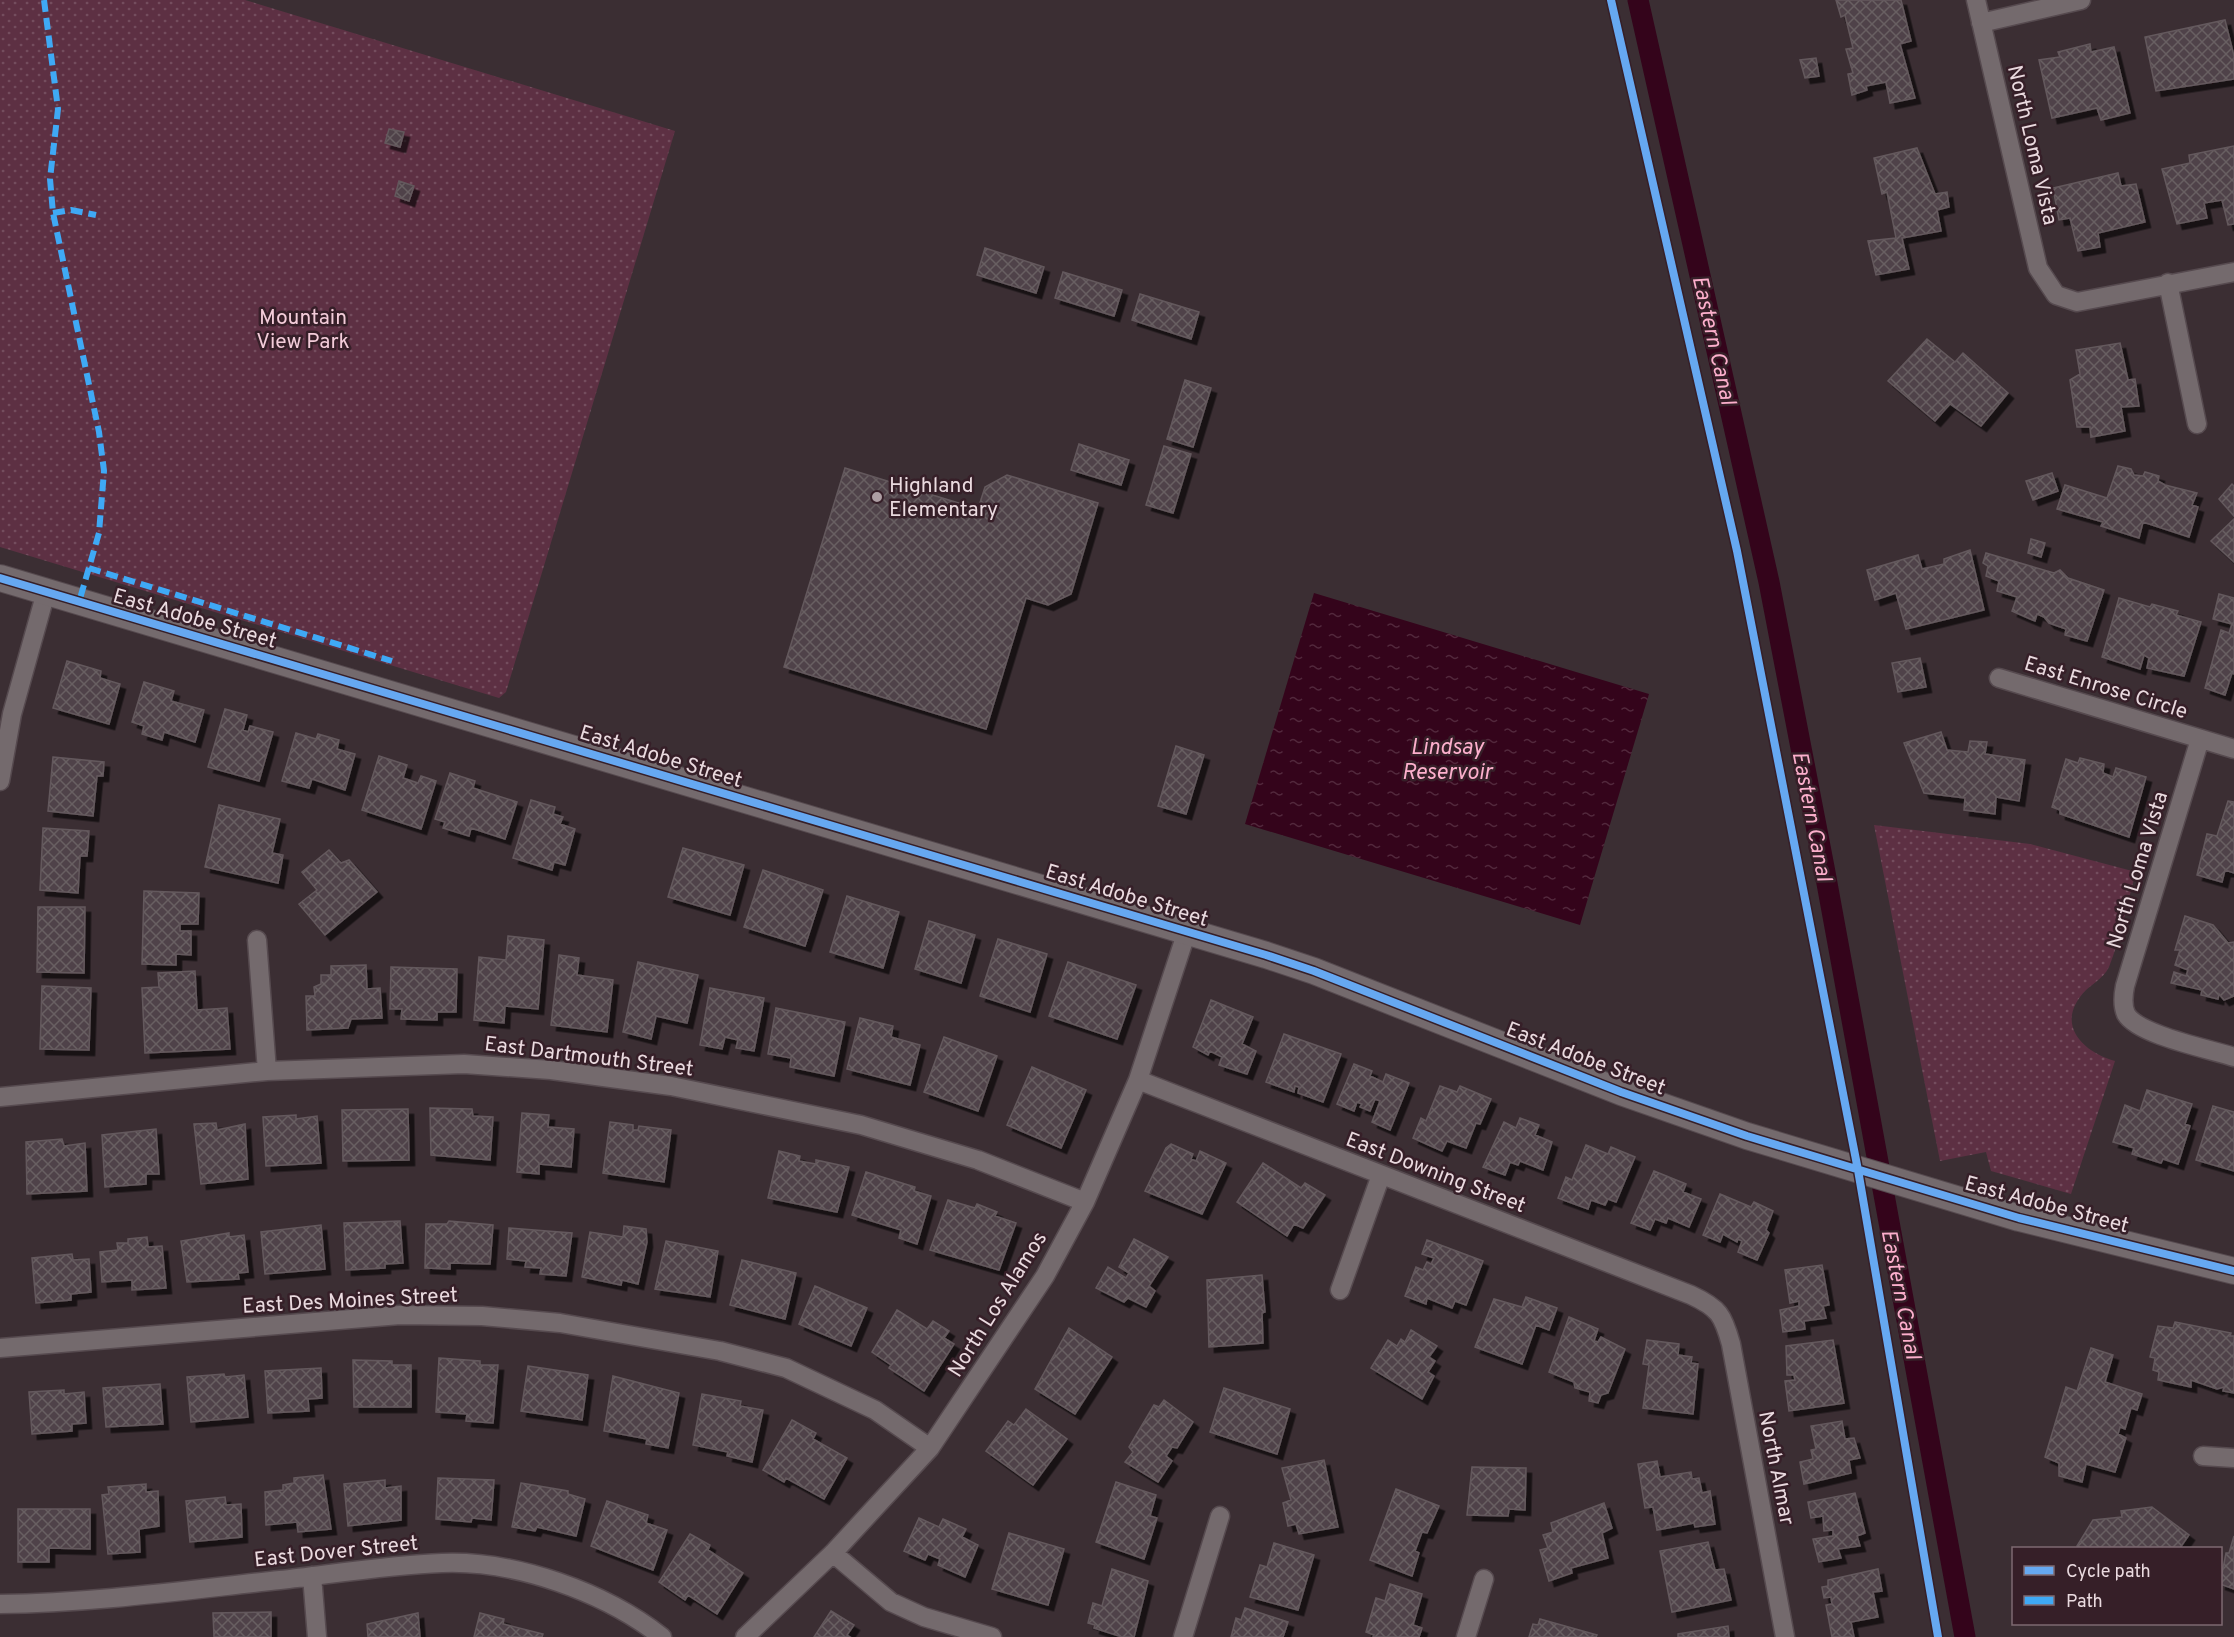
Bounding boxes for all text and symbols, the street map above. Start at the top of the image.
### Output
street label: North Loma Vista [2000,63,2063,228]
water label: Eastern Canal [1685,273,1741,409]
park label: Mountain View Park [256,305,350,356]
place label: Highland Elementary [889,473,998,524]
marker: Highland Elementary [870,490,884,504]
street label: East Adobe Street [110,583,280,656]
street label: East Enrose Circle [2021,651,2191,726]
street label: East Adobe Street [576,720,745,795]
water label: Lindsay Reservoir [1402,735,1494,787]
water label: Eastern Canal [1785,749,1837,885]
street label: North Loma Vista [2102,789,2175,952]
street label: East Adobe Street [1042,859,1211,934]
street label: East Adobe Street [1502,1017,1669,1102]
street label: East Dartmouth Street [483,1031,695,1084]
street label: East Downing Street [1342,1127,1529,1220]
street label: East Adobe Street [1962,1171,2132,1240]
street label: North Los Alamos [943,1227,1054,1383]
water label: Eastern Canal [1874,1227,1926,1363]
street label: East Des Moines Street [242,1282,459,1321]
street label: North Almar [1751,1409,1800,1528]
street label: East Dover Street [253,1530,420,1575]
legend [2012,1547,2222,1625]
text: Cycle path [2066,1561,2151,1584]
text: Path [2066,1591,2103,1614]

